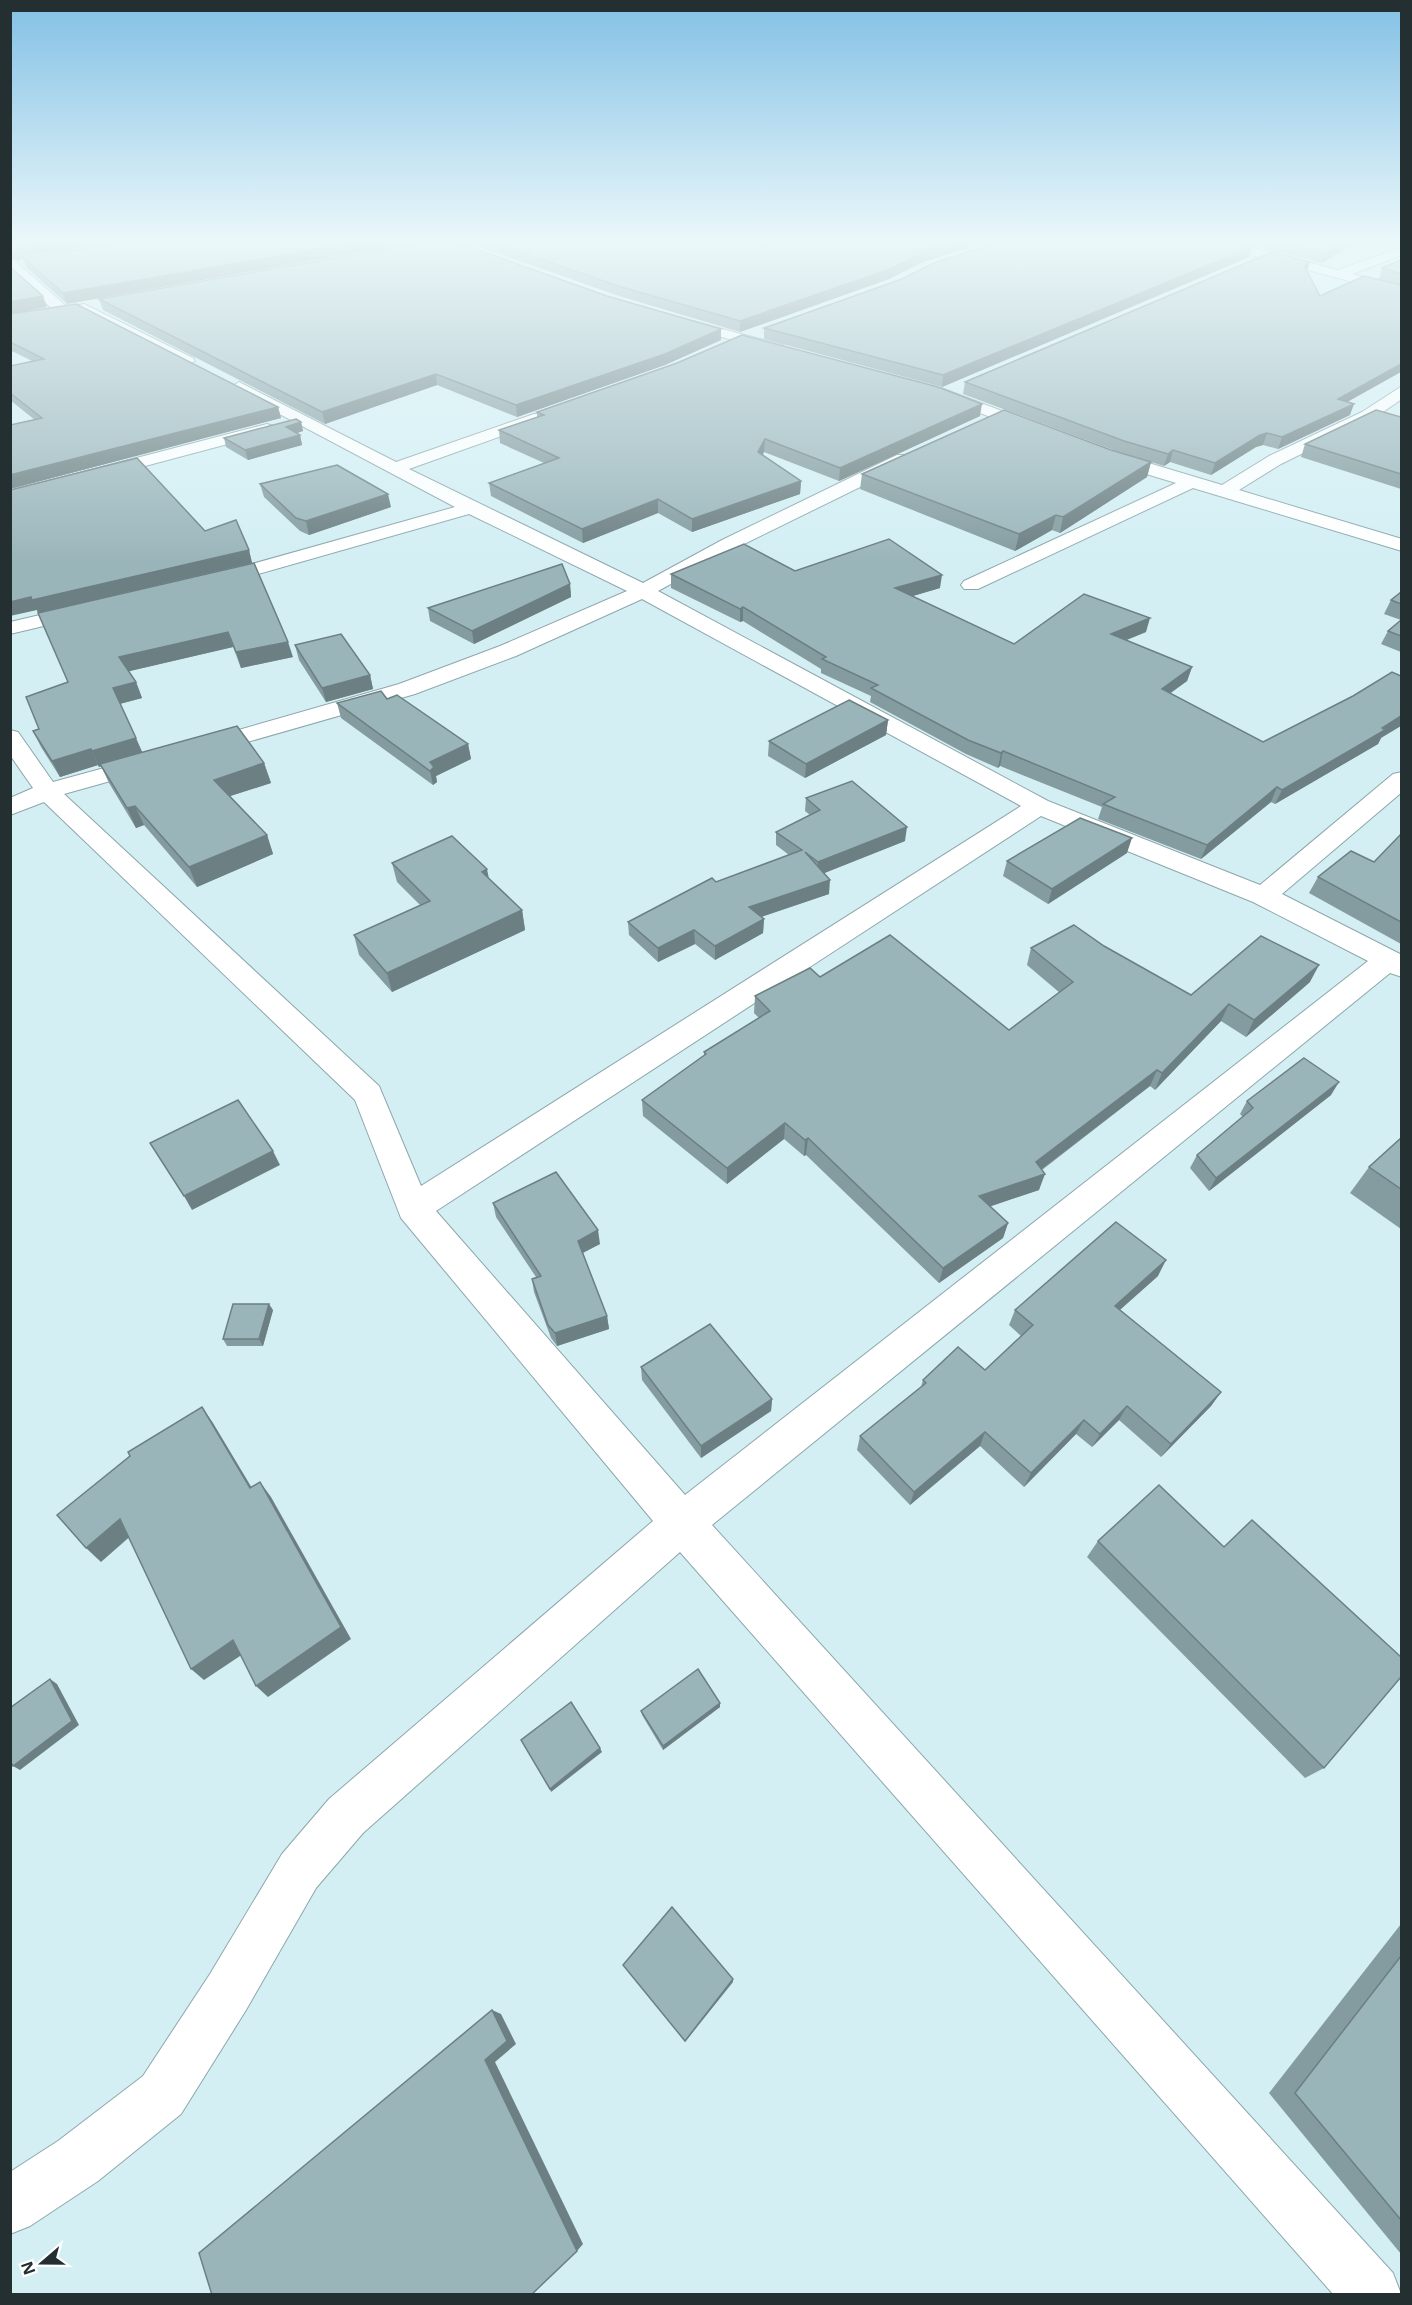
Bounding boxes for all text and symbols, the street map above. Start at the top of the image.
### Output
north arrow [12,2233,72,2293]
text: N [15,2258,40,2278]

